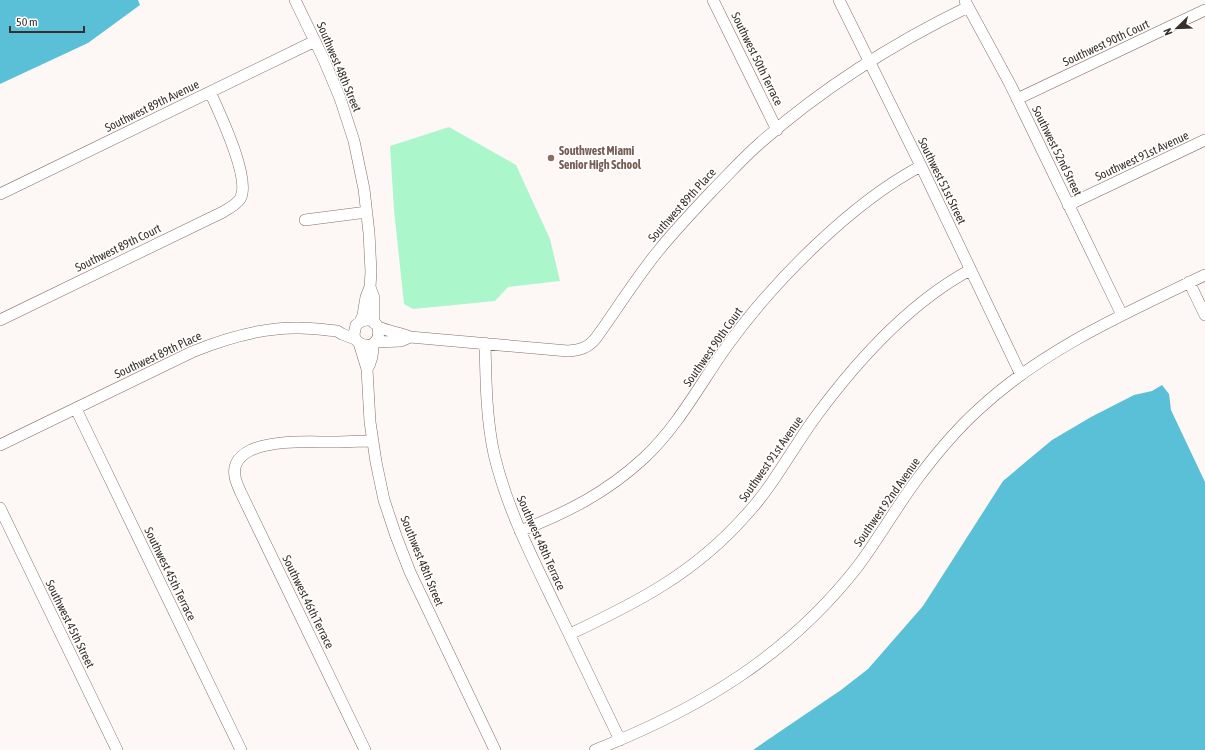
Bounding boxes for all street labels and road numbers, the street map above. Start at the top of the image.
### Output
street label: Southwest 50th Terrace [728,10,786,108]
street label: Southwest 90th Court [1061,17,1152,69]
street label: Southwest 48th Street [314,20,364,114]
street label: Southwest 89th Avenue [103,77,201,135]
street label: Southwest 52nd Street [1029,104,1085,199]
street label: Southwest 91st Avenue [1093,128,1191,184]
street label: Southwest 51st Street [915,135,969,227]
street label: Southwest 89th Place [645,165,719,245]
street label: Southwest 89th Court [73,221,164,275]
street label: Southwest 90th Court [680,304,746,389]
street label: Southwest 89th Place [112,329,204,381]
street label: Southwest 91st Avenue [736,413,806,505]
street label: Southwest 92nd Avenue [851,455,923,549]
street label: Southwest 48th Terrace [514,494,568,592]
street label: Southwest 48th Street [398,514,447,609]
street label: Southwest 45th Terrace [141,525,199,623]
street label: Southwest 46th Terrace [279,553,337,651]
street label: Southwest 45th Street [43,578,98,671]

